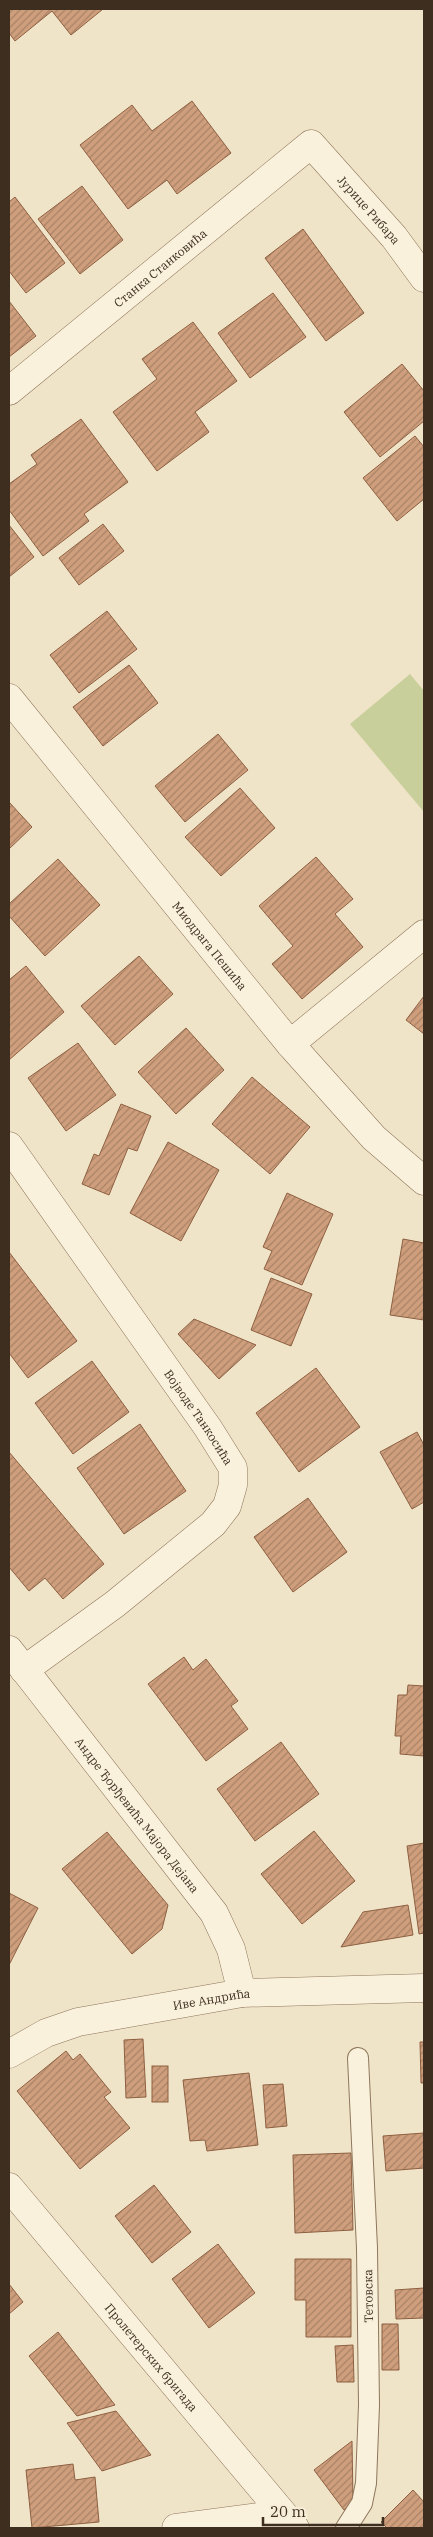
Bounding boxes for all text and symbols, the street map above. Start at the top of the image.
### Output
street label: Јурице Рибара [335,172,404,247]
street label: Станка Станковића [110,225,210,310]
street label: Миодрага Пешића [170,898,251,993]
street label: Војводе Танкосића [161,1366,237,1468]
street label: Андре Ђорђевића Мајора Дејана [72,1734,203,1896]
street label: Иве Андрића [172,1985,251,2013]
street label: Тетовска [360,2269,376,2323]
street label: Пролетерских бригада [102,2300,202,2415]
scale bar [263,2494,383,2526]
text: 20 m [270,2502,306,2521]

